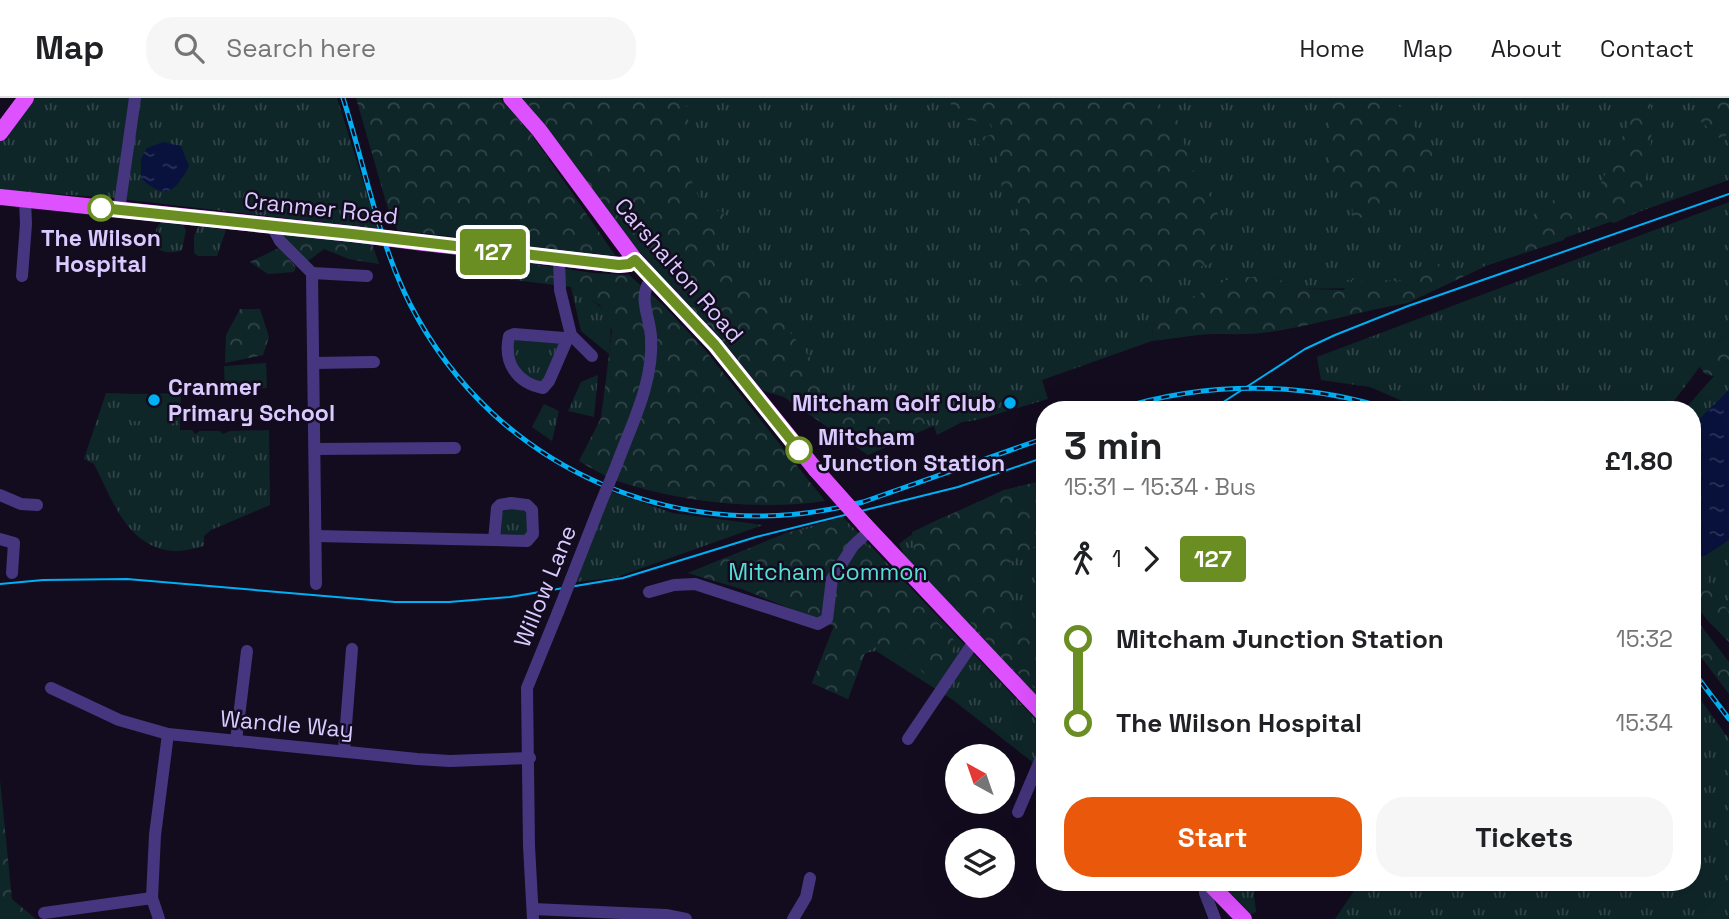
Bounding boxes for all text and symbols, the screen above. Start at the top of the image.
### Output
search box [146,17,636,80]
text: Map [35,27,104,69]
icon: search [170,29,208,67]
text: Search here [226,31,376,65]
text: Home [1299,33,1365,64]
text: Map [1403,33,1453,64]
text: About [1491,33,1562,64]
text: Contact [1600,33,1694,64]
street label: Cranmer Road [242,185,400,231]
street label: Carshalton Road [608,191,750,349]
marker: The Wilson Hospital [88,195,114,221]
place label: The Wilson Hospital [41,223,161,279]
line badge: 127 [453,229,533,275]
text: 127 [474,236,512,267]
place label: Cranmer Primary School [168,372,335,428]
place label: Mitcham Golf Club [792,388,996,418]
marker: Cranmer Primary School [146,392,162,408]
marker: Mitcham Golf Club [1002,395,1018,411]
place label: Mitcham Junction Station [818,422,1005,478]
text: 3 min [1064,422,1163,470]
marker: Mitcham Junction Station [786,437,812,463]
text: £1.80 [1604,444,1673,478]
text: 15:31 – 15:34 · Bus [1064,472,1256,502]
street label: Willow Lane [507,521,583,651]
icon: walk [1064,540,1102,578]
icon: forward [1132,540,1170,578]
text: 127 [1194,543,1232,574]
text: 1 [1112,544,1122,574]
park label: Mitcham Common [728,557,928,587]
text: Mitcham Junction Station [1116,622,1444,656]
text: 15:32 [1616,624,1673,654]
street label: Wandle Way [219,703,355,745]
text: The Wilson Hospital [1116,706,1362,740]
text: 15:34 [1616,708,1673,738]
north arrow [945,744,1015,814]
map controls [945,744,1015,898]
button: Start [1064,797,1362,877]
button: Tickets [1376,797,1673,877]
button: layers [945,828,1015,898]

